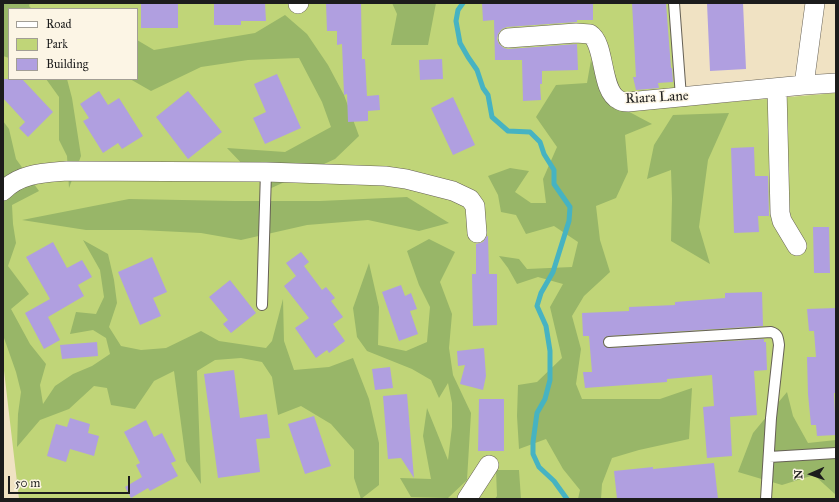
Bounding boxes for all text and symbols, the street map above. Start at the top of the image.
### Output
legend [8,8,138,80]
text: Road [46,17,72,31]
text: Park [46,37,68,51]
text: Building [46,57,88,71]
street label: Riara Lane [625,88,689,108]
north arrow [791,454,831,494]
scale bar [10,468,132,494]
text: N [792,470,805,479]
text: 50 m [15,476,40,490]

